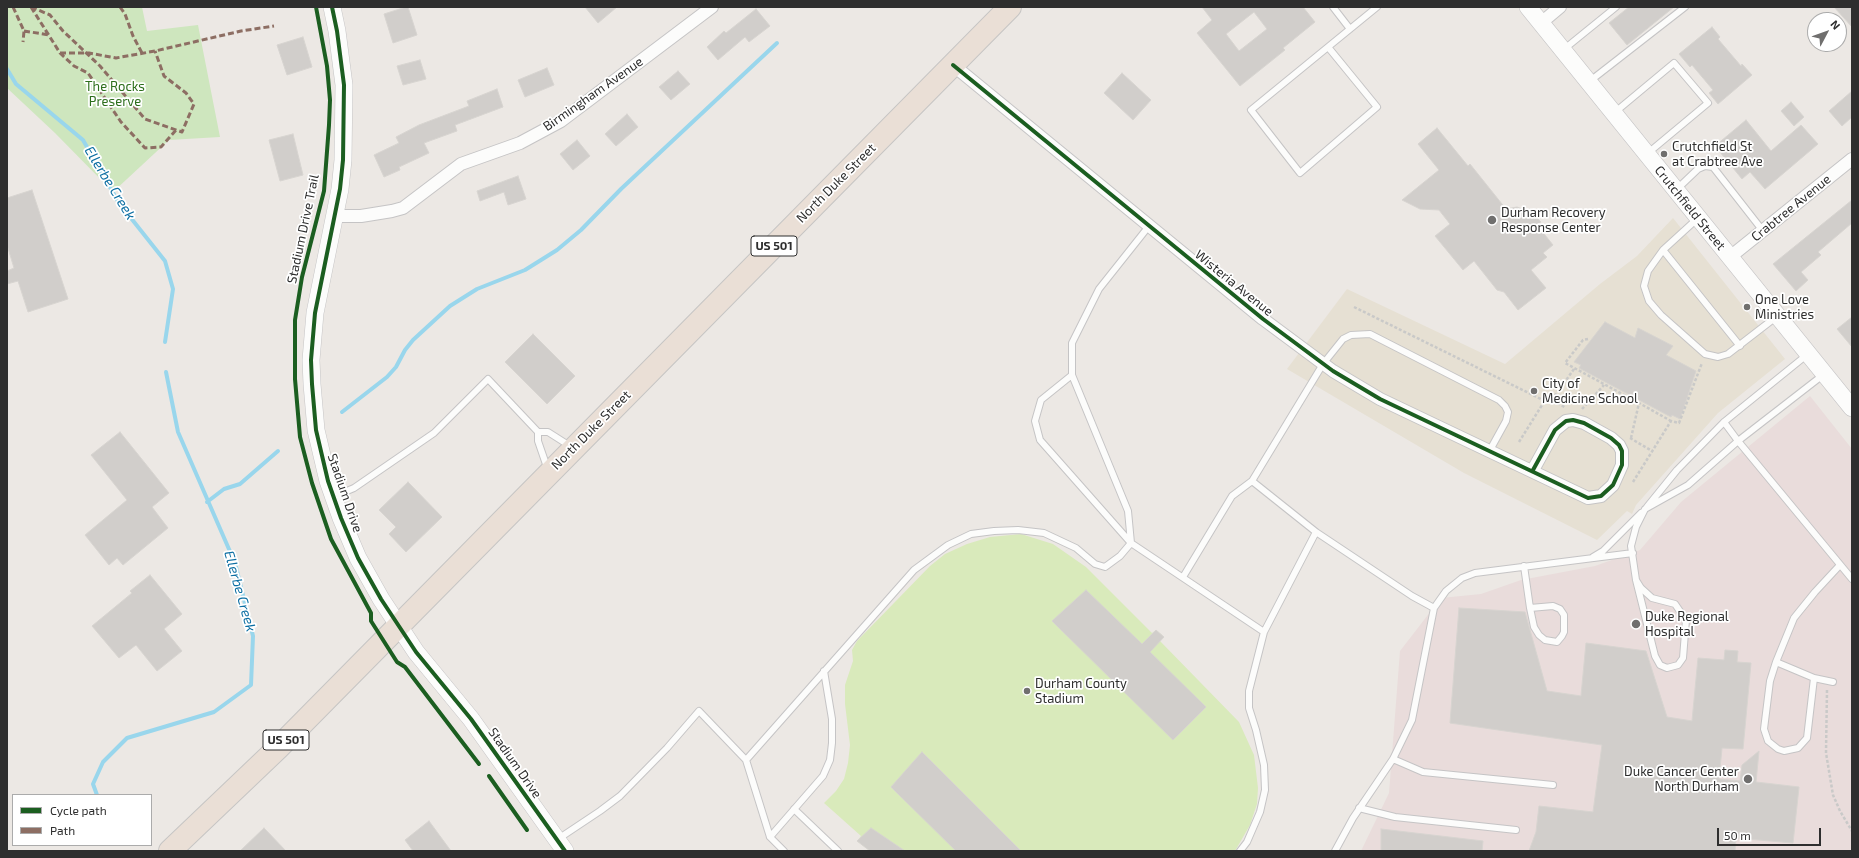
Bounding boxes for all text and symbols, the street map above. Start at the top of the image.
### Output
north arrow [1807,12,1847,52]
text: N [1828,17,1843,32]
street label: Birmingham Avenue [540,54,646,134]
park label: The Rocks Preserve [85,79,145,110]
place label: Crutchfield St at Crabtree Ave [1672,139,1763,170]
street label: North Duke Street [793,140,879,226]
water label: Ellerbe Creek [81,143,139,223]
marker: Crutchfield St at Crabtree Ave [1659,149,1669,159]
street label: Crutchfield Street [1651,163,1729,253]
street label: Crabtree Avenue [1748,171,1834,245]
street label: Stadium Drive Trail [284,173,322,285]
place label: Durham Recovery Response Center [1501,205,1606,236]
marker: Durham Recovery Response Center [1486,214,1498,226]
road number: US 501 [751,236,797,256]
street label: Wisteria Avenue [1192,247,1276,319]
place label: One Love Ministries [1755,292,1814,323]
marker: One Love Ministries [1742,302,1752,312]
place label: City of Medicine School [1542,376,1638,407]
marker: City of Medicine School [1529,386,1539,396]
street label: North Duke Street [548,387,634,473]
street label: Stadium Drive [324,451,366,535]
water label: Ellerbe Creek [220,549,260,633]
place label: Duke Regional Hospital [1645,609,1729,640]
marker: Duke Regional Hospital [1630,618,1642,630]
place label: Durham County Stadium [1035,676,1127,707]
marker: Durham County Stadium [1022,686,1032,696]
street label: Stadium Drive [485,725,545,801]
road number: US 501 [263,730,309,750]
place label: Duke Cancer Center North Durham [1624,764,1739,795]
marker: Duke Cancer Center North Durham [1742,773,1754,785]
legend [12,794,152,846]
text: Cycle path [50,803,107,817]
scale bar [1719,820,1823,846]
text: Path [50,823,75,837]
text: 50 m [1724,828,1751,842]

